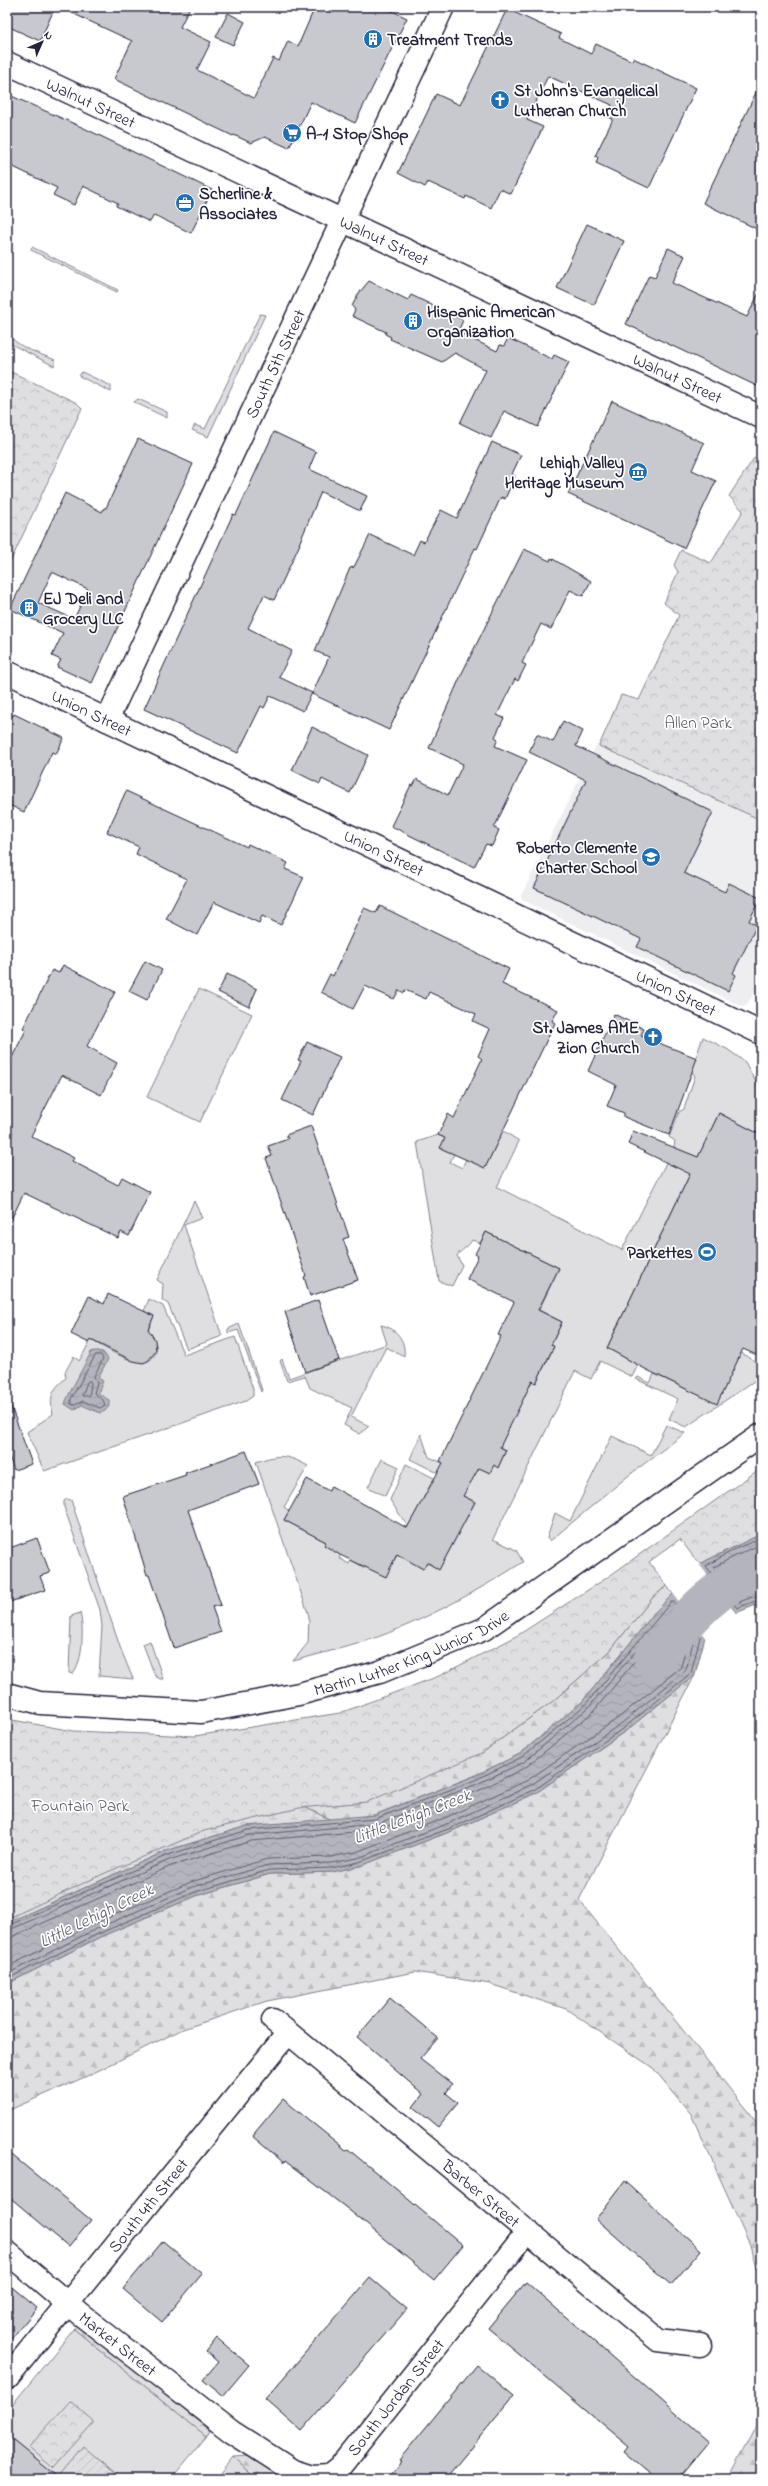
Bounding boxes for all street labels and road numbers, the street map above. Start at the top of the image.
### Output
street label: Walnut Street [42,72,140,136]
street label: Walnut Street [335,210,433,273]
street label: South 5th Street [240,305,313,423]
street label: Walnut Street [628,348,726,411]
street label: Union Street [47,684,136,744]
street label: Union Street [339,824,428,884]
street label: Union Street [631,964,720,1024]
street label: Martin Luther King Junior Drive [311,1604,515,1703]
street label: South 4th Street [103,2153,195,2259]
street label: Barber Street [435,2154,525,2235]
street label: Market Street [73,2306,162,2383]
street label: South Jordan Street [342,2334,452,2462]

